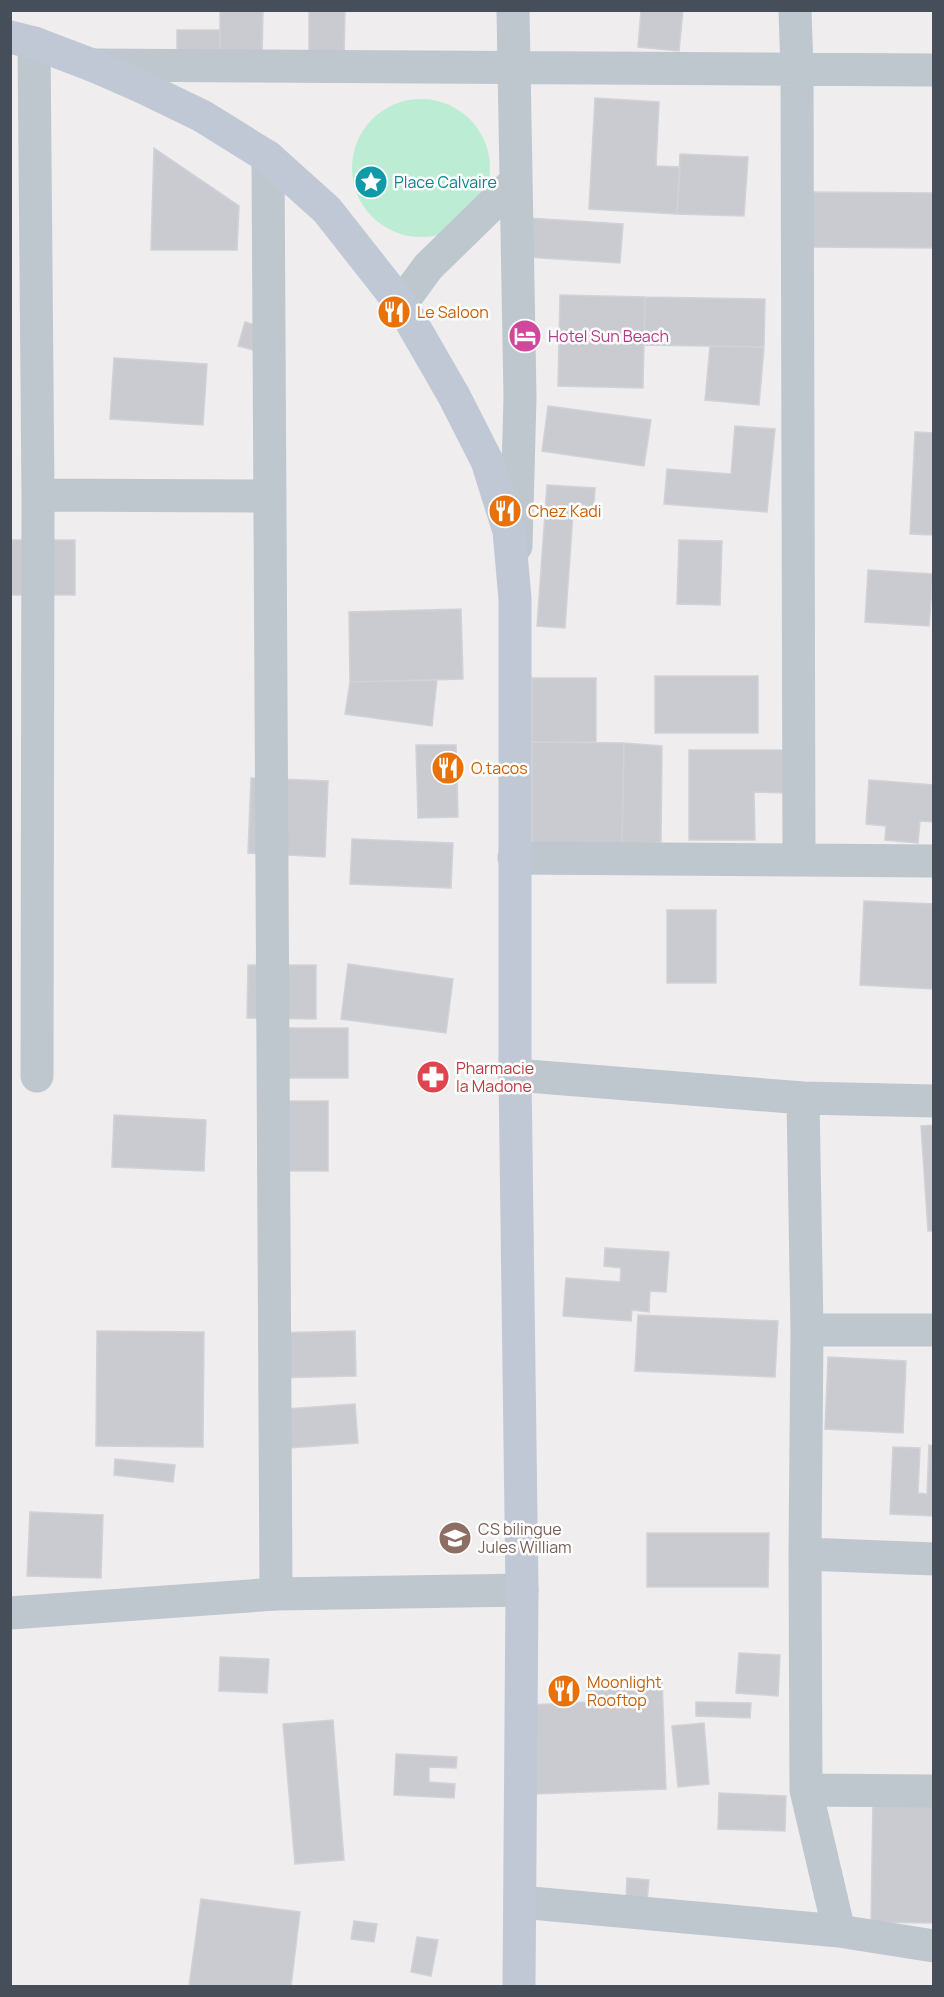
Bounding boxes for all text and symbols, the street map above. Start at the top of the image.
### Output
place icon: Place Calvaire [353,164,389,200]
place label: Place Calvaire [394,171,497,193]
restaurant icon: Le Saloon [376,294,412,330]
place label: Le Saloon [417,301,489,323]
hotel icon: Hotel Sun Beach [507,318,543,354]
place label: Hotel Sun Beach [548,325,669,347]
restaurant icon: Chez Kadi [487,493,523,529]
place label: Chez Kadi [528,500,602,522]
restaurant icon: O.tacos [430,750,466,786]
place label: O.tacos [471,757,528,779]
place label: Pharmacie la Madone [456,1057,534,1097]
pharmacy icon: Pharmacie la Madone [415,1059,451,1095]
place label: CS bilingue Jules William [478,1518,572,1558]
school or university icon: CS bilingue Jules William [437,1520,473,1556]
place label: Moonlight Rooftop [587,1671,662,1711]
restaurant icon: Moonlight Rooftop [546,1673,582,1709]

